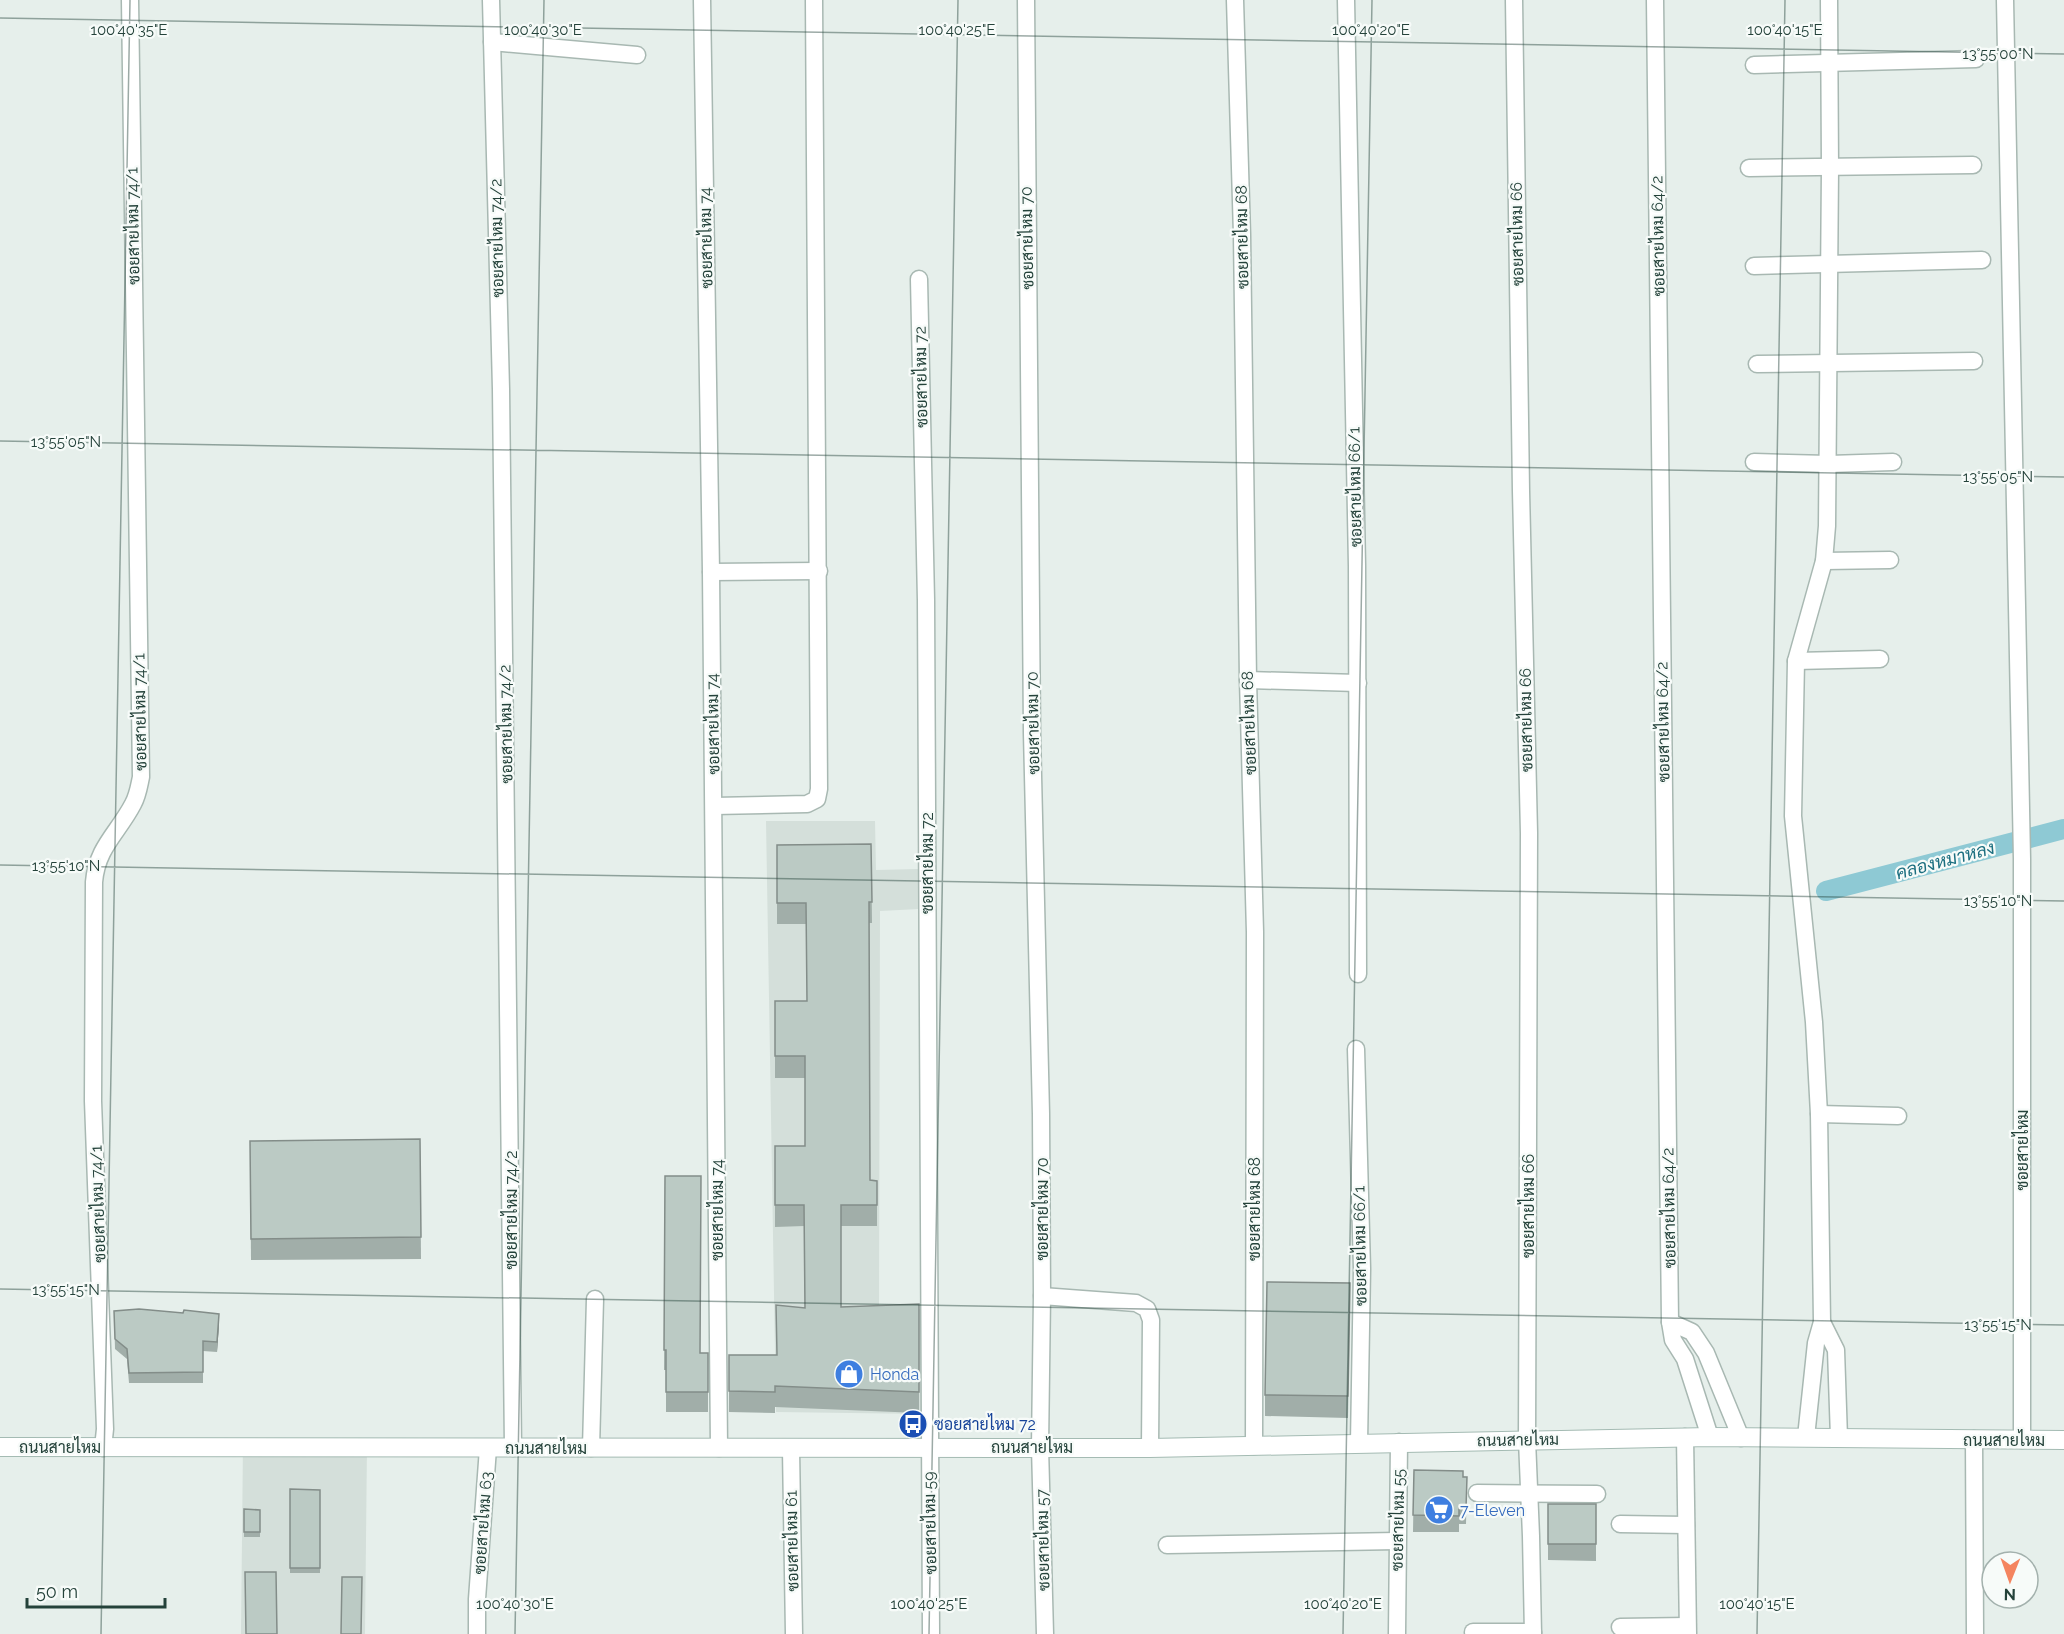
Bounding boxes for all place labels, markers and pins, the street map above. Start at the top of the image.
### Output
shop icon: Honda [833,1358,865,1390]
place label: Honda [870,1365,919,1384]
bus stop icon: ซอยสายไหม 72 [897,1408,929,1440]
place label: ซอยสายไหม 72 [934,1413,1036,1434]
supermarket icon: 7-Eleven [1423,1494,1455,1526]
place label: 7-Eleven [1460,1501,1525,1520]

